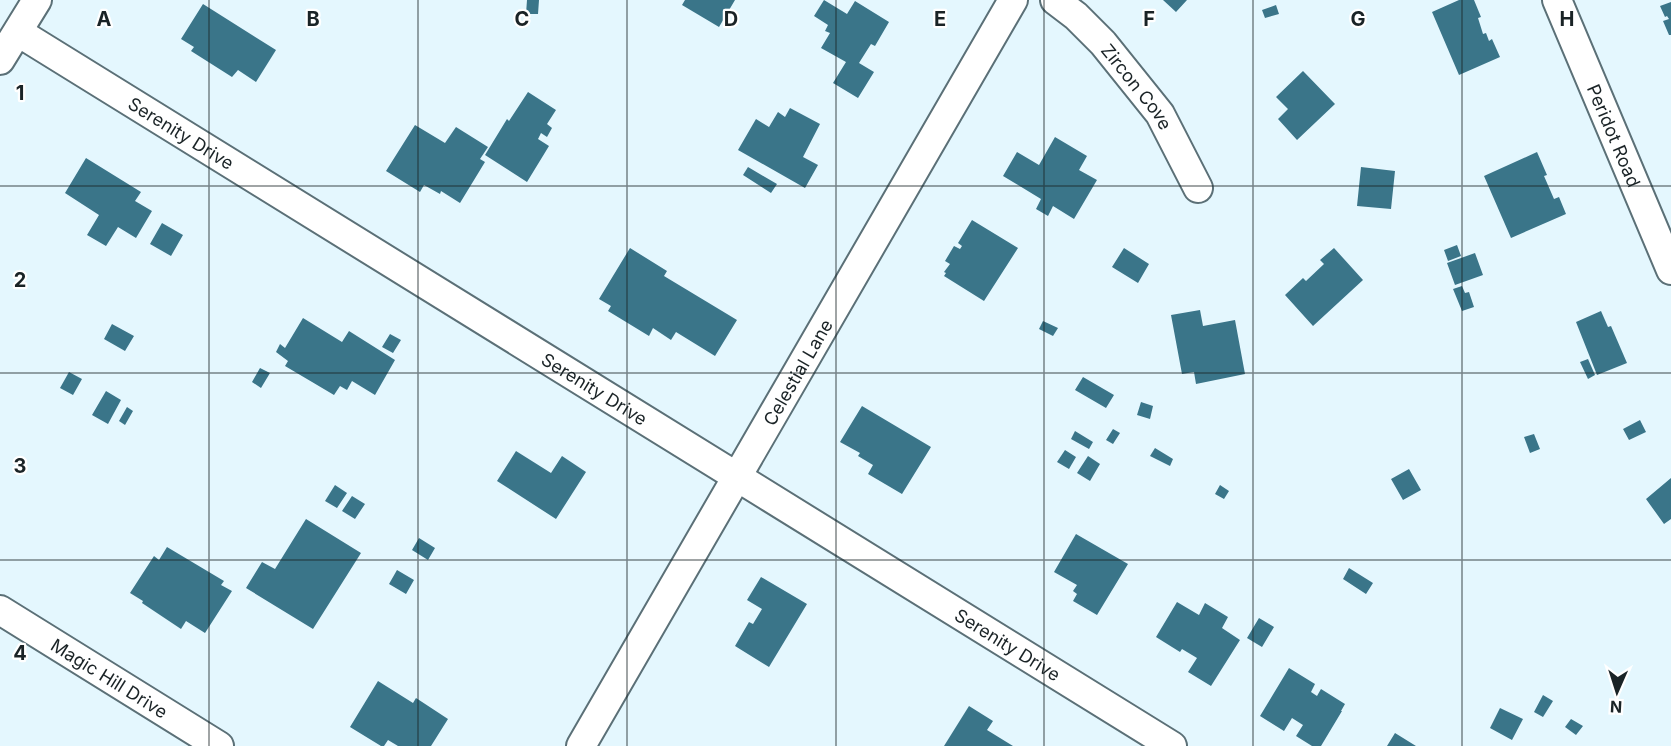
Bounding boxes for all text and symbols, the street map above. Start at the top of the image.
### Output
text: A [97,7,112,31]
text: B [306,7,320,31]
text: C [515,7,529,31]
text: D [724,7,738,31]
text: E [934,7,946,31]
text: F [1143,7,1155,31]
text: G [1350,7,1366,31]
text: H [1560,7,1574,31]
street label: Zircon Cove [1097,40,1177,133]
text: 1 [16,81,24,105]
street label: Peridot Road [1583,81,1645,190]
street label: Serenity Drive [125,92,238,174]
text: 2 [14,268,26,292]
street label: Celestial Lane [759,315,836,429]
street label: Serenity Drive [538,348,651,429]
text: 3 [14,454,26,478]
street label: Serenity Drive [951,604,1064,685]
street label: Magic Hill Drive [47,634,172,722]
text: 4 [13,641,27,665]
north arrow [1587,662,1647,722]
text: N [1610,697,1623,717]

